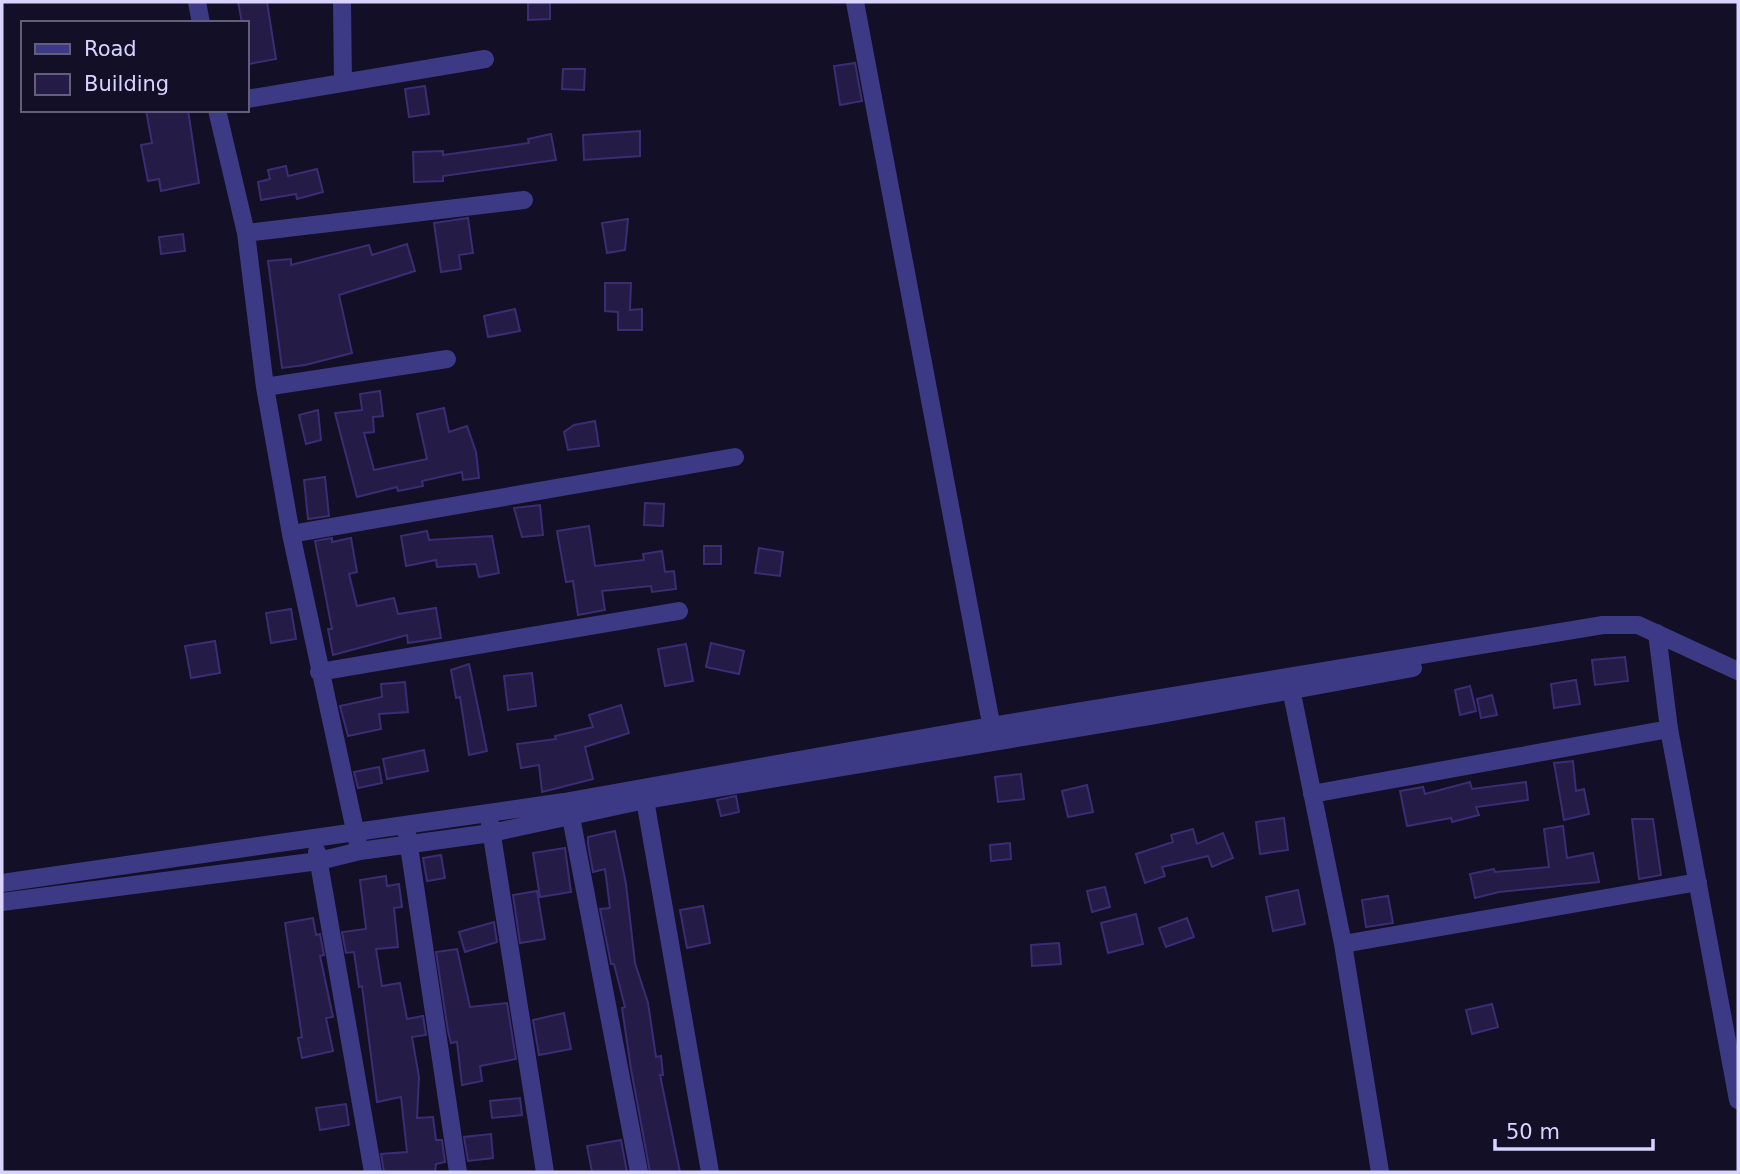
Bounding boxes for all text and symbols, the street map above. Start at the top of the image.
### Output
legend [21,21,248,112]
text: Road [84,37,137,61]
text: Building [84,72,169,96]
scale bar [1495,1108,1652,1152]
text: 50 m [1506,1120,1560,1144]

